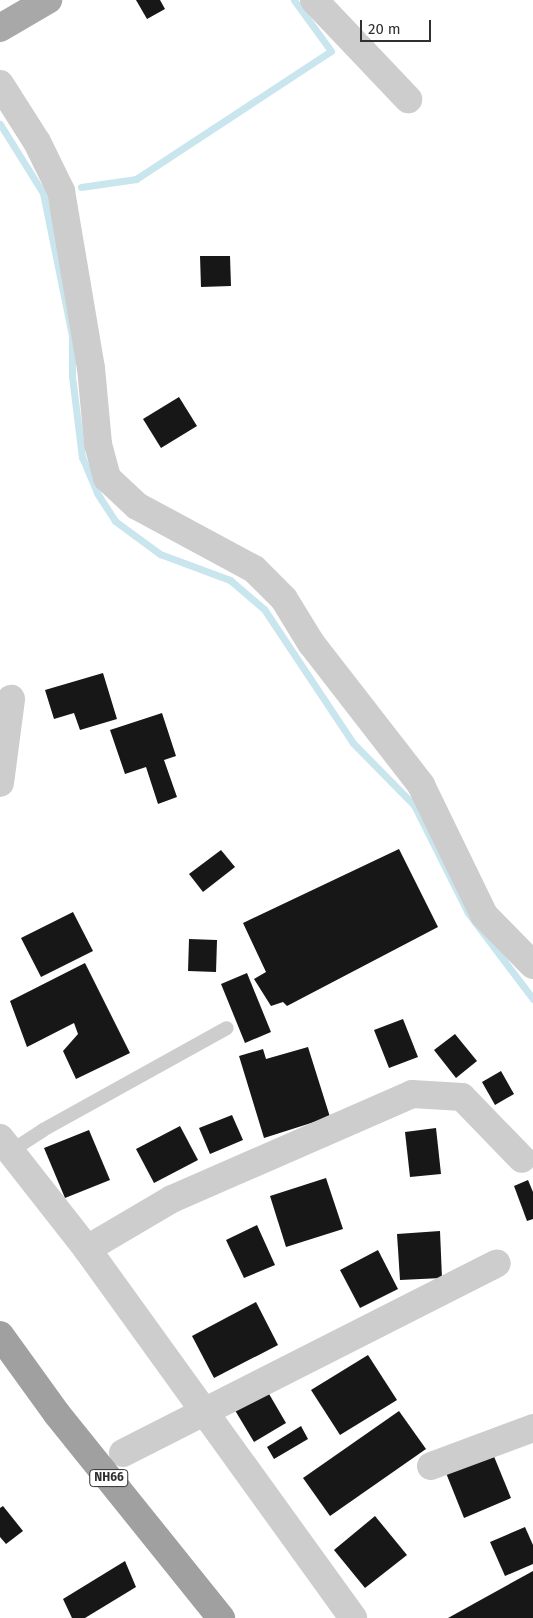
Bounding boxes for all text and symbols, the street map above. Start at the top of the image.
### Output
scale bar [363,10,434,42]
text: 20 m [368,20,401,38]
road number: NH66 [89,1469,129,1488]

